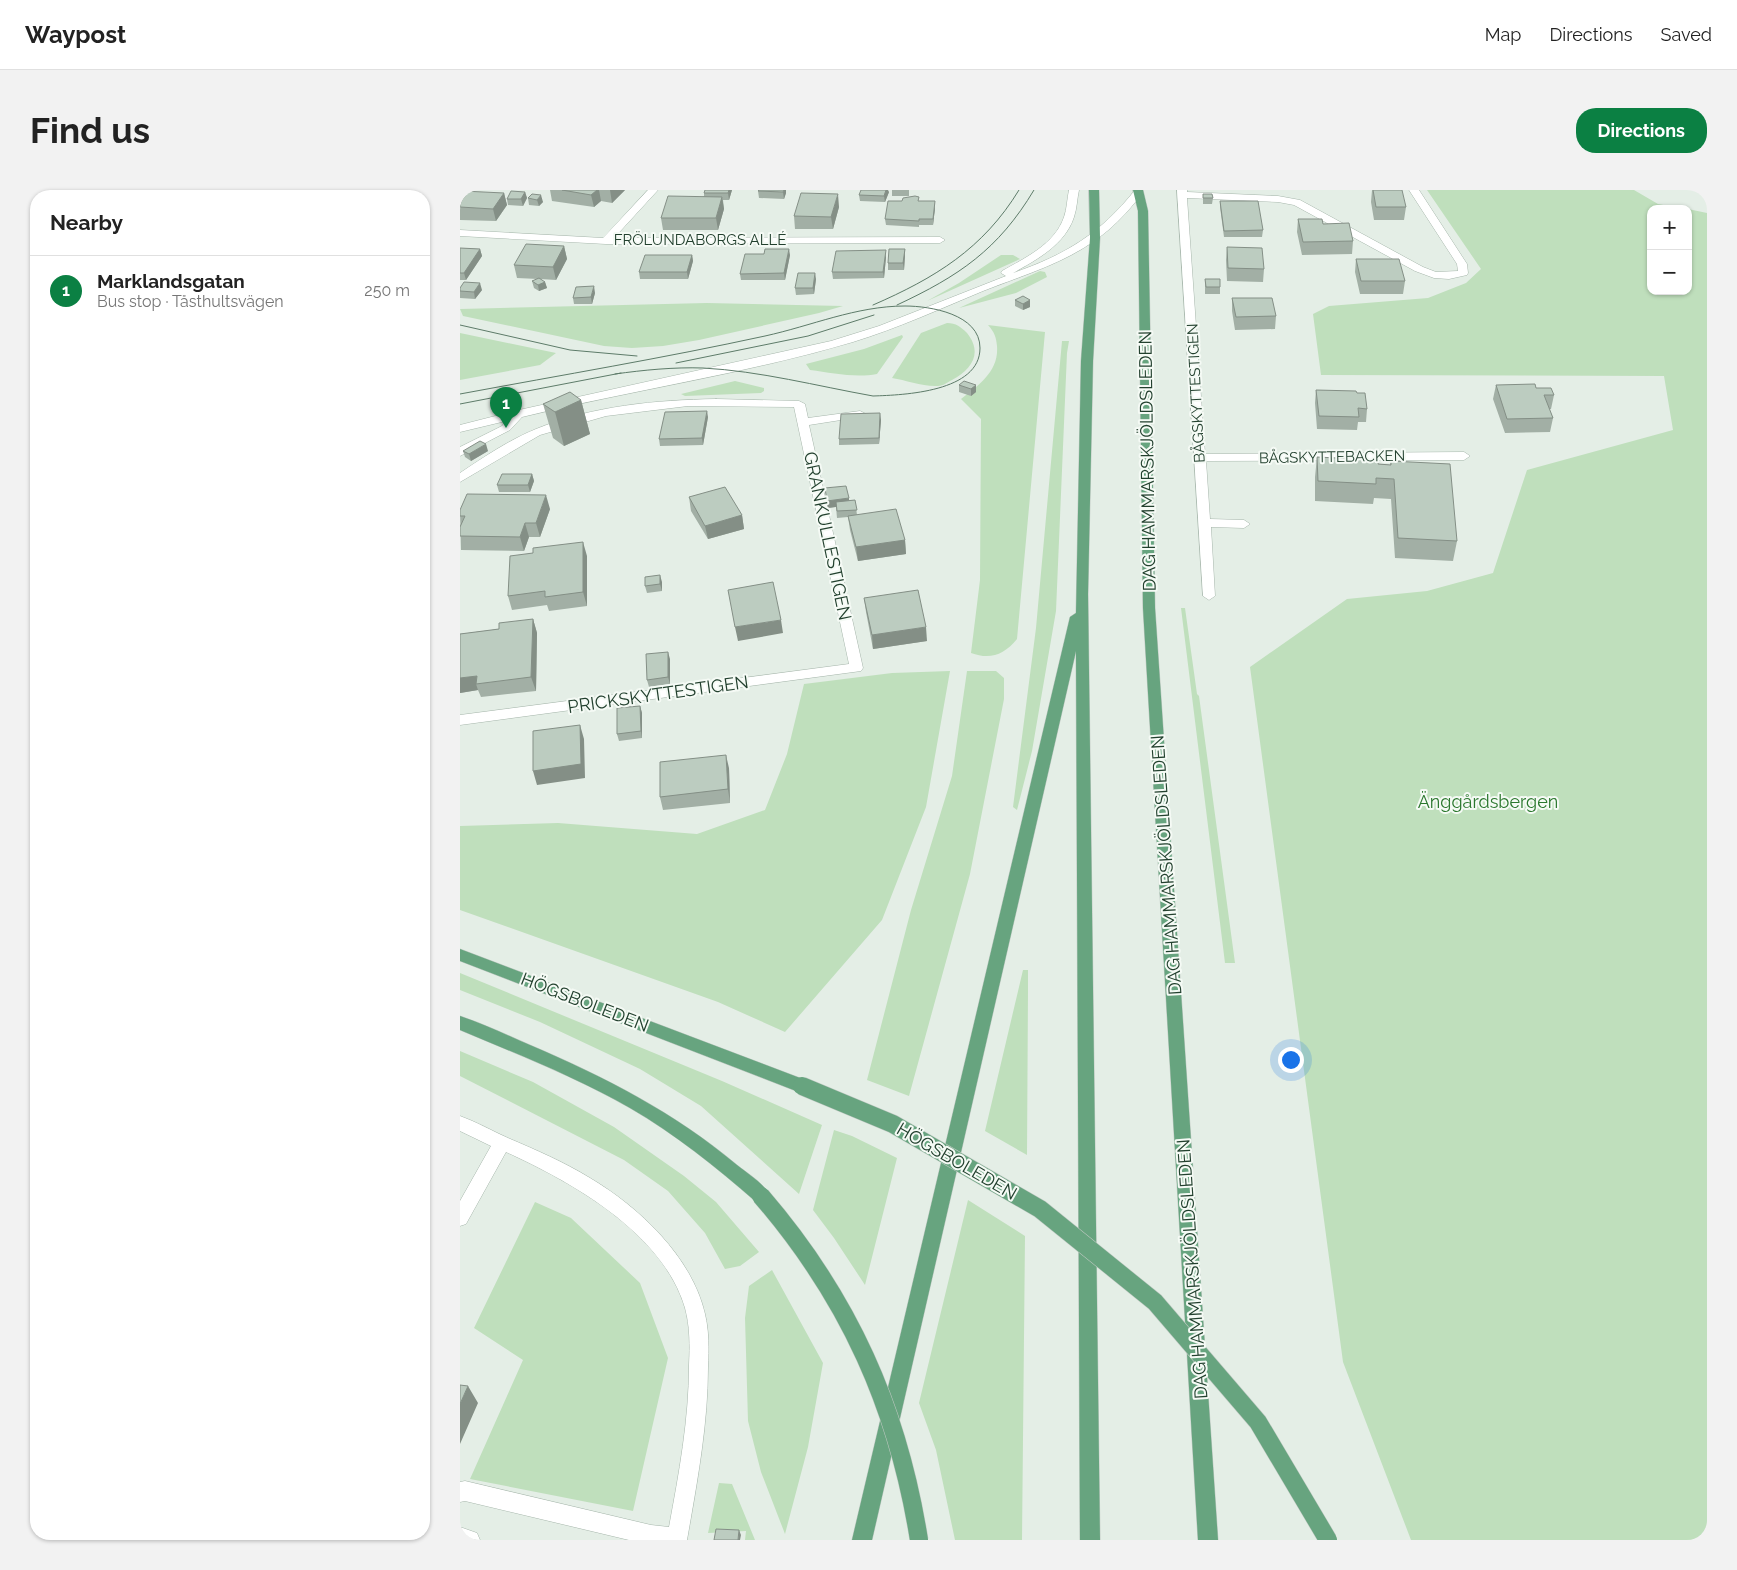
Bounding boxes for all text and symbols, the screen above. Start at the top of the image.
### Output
text: Waypost [25,20,126,49]
text: Map [1485,24,1521,45]
text: Directions [1549,24,1633,45]
text: Saved [1661,24,1712,45]
button: Directions [1576,108,1707,153]
text: Find us [30,110,150,151]
map controls [1647,205,1692,295]
button: + [1647,205,1692,250]
text: Nearby [50,210,123,235]
street label: FRÖLUNDABORGS ALLÉ [614,230,786,249]
button: − [1647,250,1692,295]
text: Marklandsgatan [97,270,245,292]
text: 1 [62,281,70,300]
text: 250 m [364,281,410,300]
text: Bus stop · Tåsthultsvägen [97,292,284,311]
street label: BÅGSKYTTESTIGEN [1183,323,1209,463]
street label: DAG HAMMARSKJÖLDSLEDEN [1134,330,1160,592]
pin: 1 [490,387,522,428]
street label: BÅGSKYTTEBACKEN [1259,447,1405,467]
street label: GRANKULLESTIGEN [800,450,856,622]
street label: PRICKSKYTTESTIGEN [566,671,750,717]
street label: DAG HAMMARSKJÖLDSLEDEN [1146,734,1186,996]
park label: Änggårdsbergen [1418,791,1558,812]
street label: HÖGSBOLEDEN [518,968,652,1036]
your location [1278,1047,1304,1073]
street label: HÖGSBOLEDEN [893,1118,1021,1204]
street label: DAG HAMMARSKJÖLDSLEDEN [1172,1138,1212,1400]

